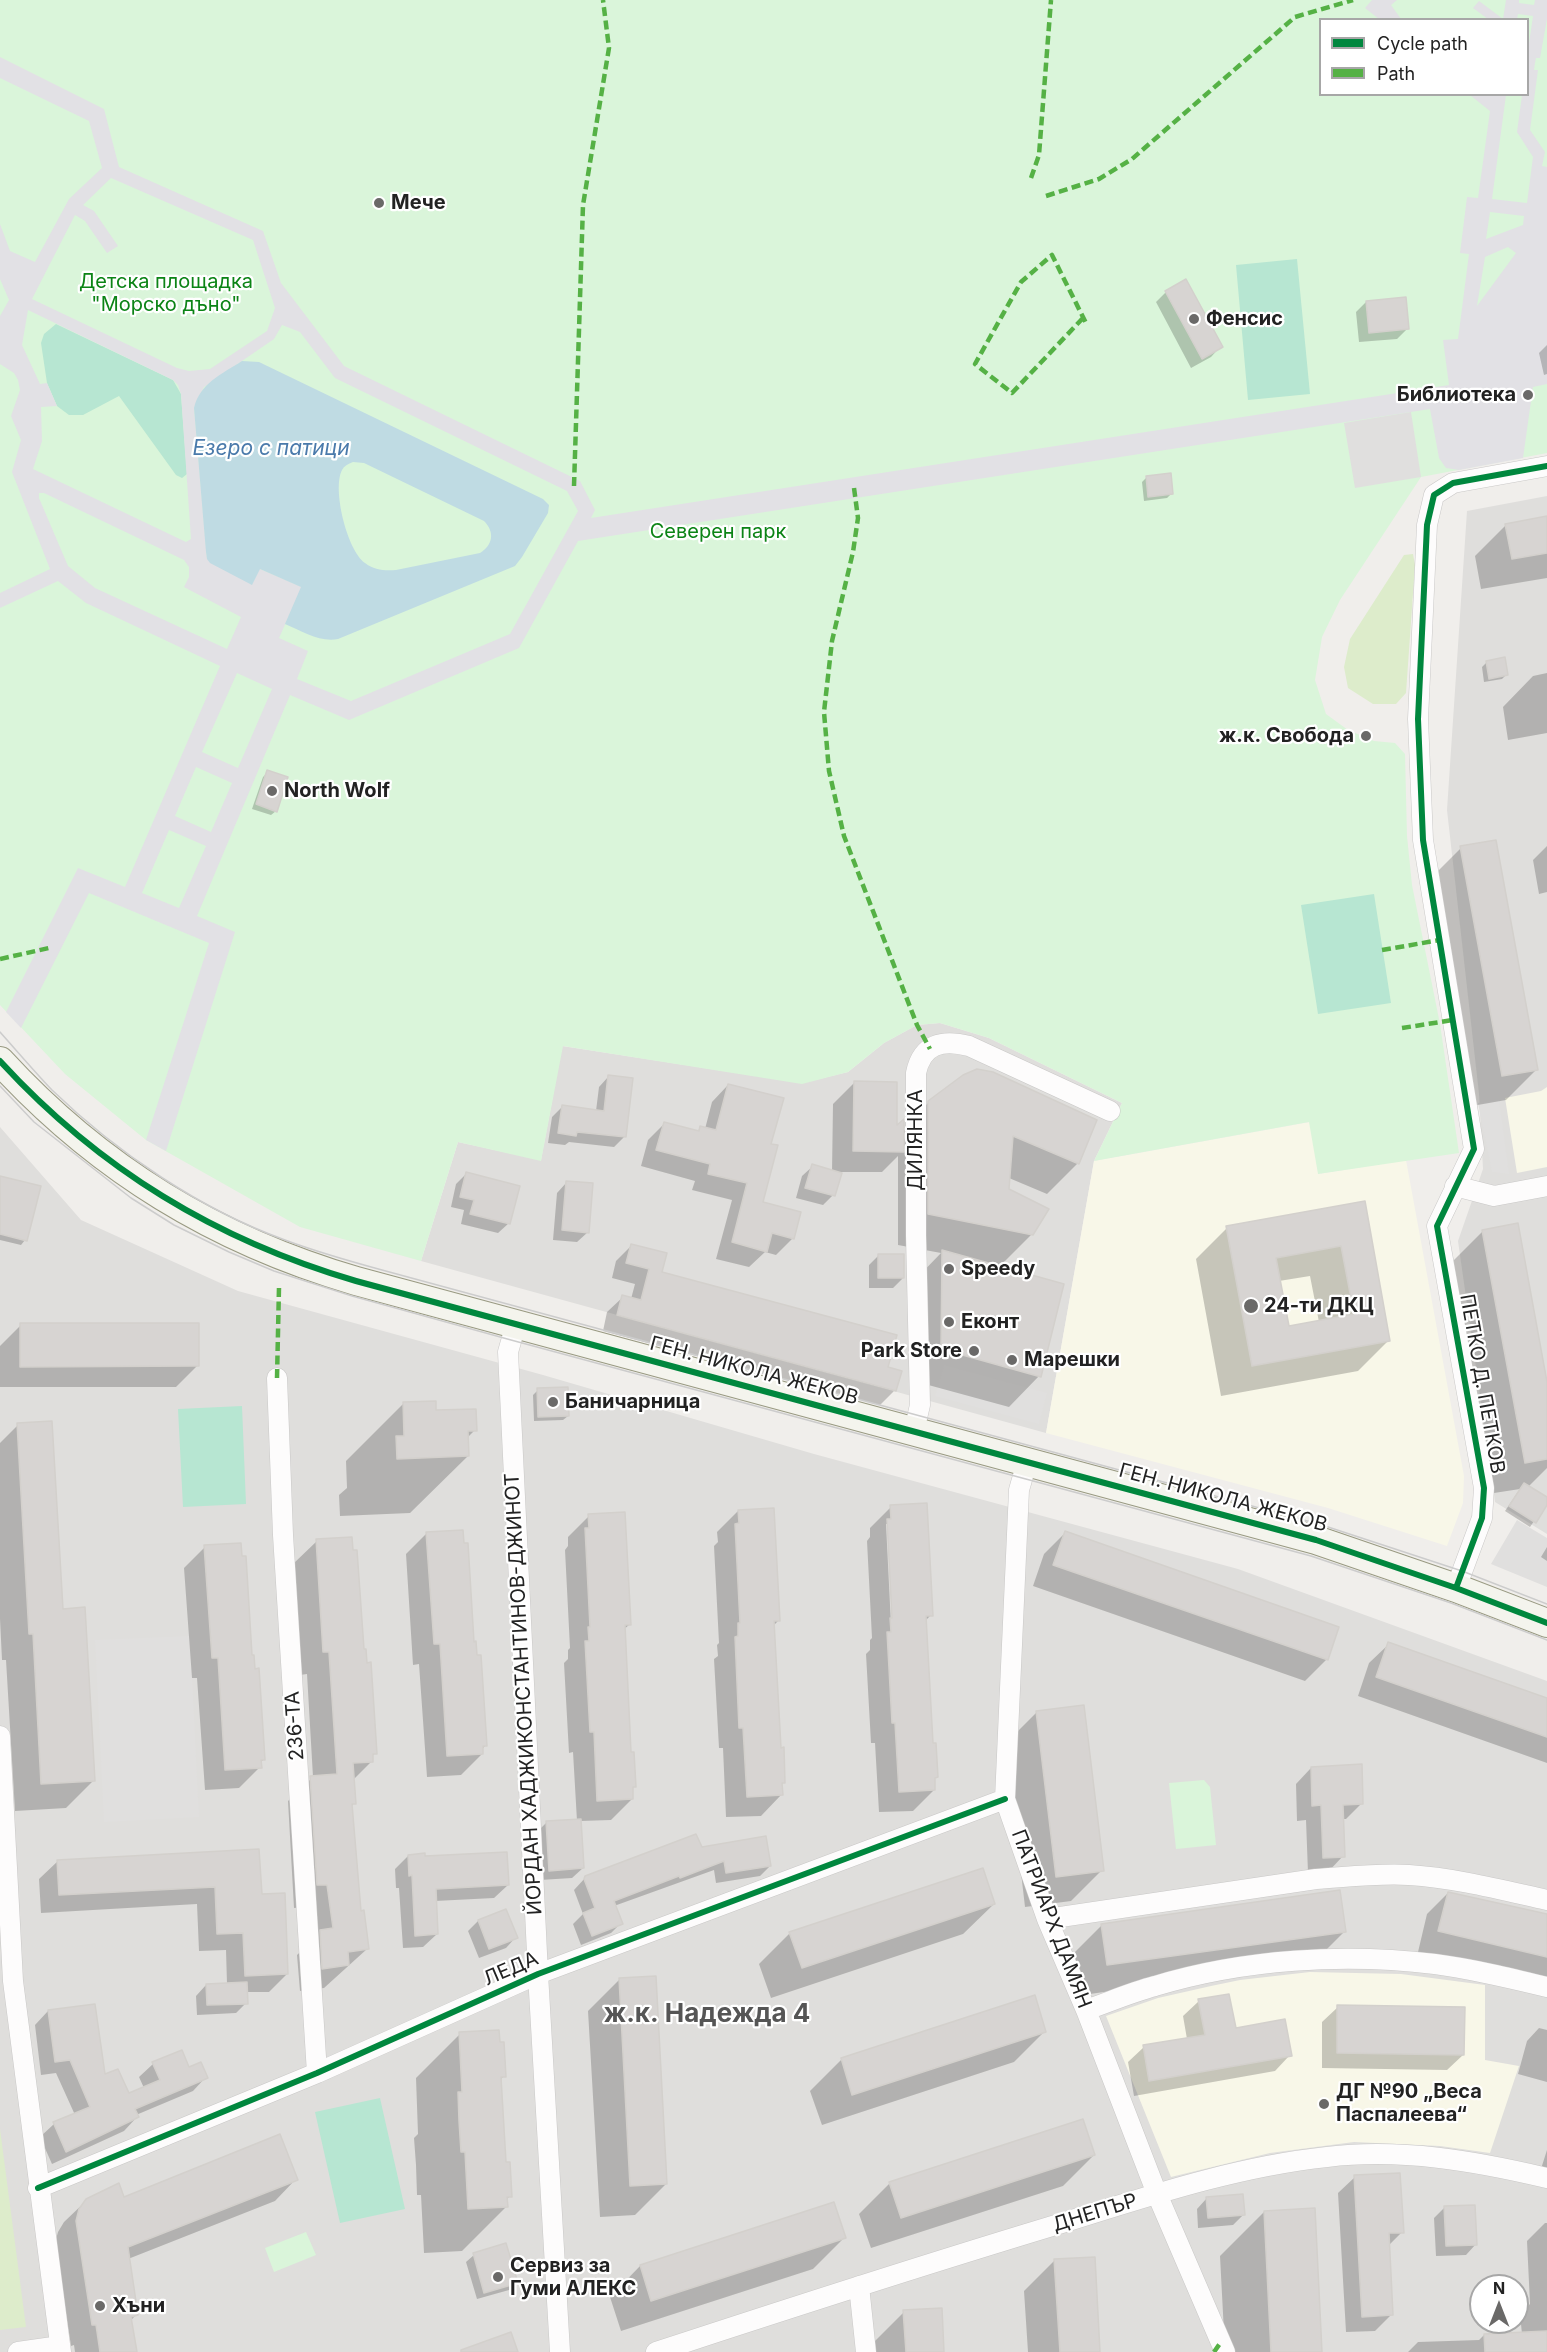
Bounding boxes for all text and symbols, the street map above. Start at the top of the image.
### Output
legend [1319,18,1529,96]
text: Cycle path [1377,33,1468,54]
text: Path [1377,63,1415,84]
place label: Мече [391,191,446,215]
marker: Мече [372,196,386,210]
park label: Детска площадка "Морско дъно" [79,270,253,317]
place label: Фенсис [1206,307,1283,331]
marker: Фенсис [1187,312,1201,326]
place label: Библиотека [1397,383,1516,407]
marker: Библиотека [1521,388,1535,402]
water label: Езеро с патици [192,436,350,462]
park label: Северен парк [650,520,786,544]
place label: ж.к. Свобода [1219,724,1354,748]
marker: ж.к. Свобода [1359,729,1373,743]
place label: North Wolf [284,779,390,803]
marker: North Wolf [265,784,279,798]
street label: ДИЛЯНКА [904,1089,928,1191]
place label: Speedy [961,1257,1035,1281]
marker: Speedy [942,1262,956,1276]
street label: ПЕТКО Д. ПЕТКОВ [1454,1292,1510,1476]
place label: 24-ти ДКЦ [1264,1294,1374,1318]
marker: 24-ти ДКЦ [1242,1297,1260,1315]
place label: Еконт [961,1310,1019,1334]
marker: Еконт [942,1315,956,1329]
street label: ГЕН. НИКОЛА ЖЕКОВ [647,1332,861,1410]
place label: Park Store [861,1339,962,1363]
marker: Park Store [967,1344,981,1358]
place label: Марешки [1024,1348,1120,1372]
marker: Марешки [1005,1353,1019,1367]
place label: Баничарница [565,1390,700,1414]
marker: Баничарница [546,1395,560,1409]
street label: ГЕН. НИКОЛА ЖЕКОВ [1116,1459,1330,1537]
street label: ЙОРДАН ХАДЖИКОНСТАНТИНОВ-ДЖИНОТ [500,1472,548,1916]
street label: 236-ТА [281,1690,309,1762]
street label: ПАТРИАРХ ДАМЯН [1006,1826,1096,2012]
street label: ЛЕДА [480,1947,542,1991]
district label: ж.к. Надежда 4 [604,1998,810,2030]
place label: ДГ №90 „Веса Паспалеева“ [1336,2080,1482,2127]
marker: ДГ №90 „Веса Паспалеева“ [1317,2097,1331,2111]
street label: ДНЕПЪР [1050,2189,1140,2237]
place label: Сервиз за Гуми АЛЕКС [510,2254,636,2301]
marker: Сервиз за Гуми АЛЕКС [491,2270,505,2284]
north arrow [1469,2274,1529,2334]
text: N [1493,2278,1505,2298]
place label: Хъни [112,2294,165,2318]
marker: Хъни [93,2299,107,2313]

